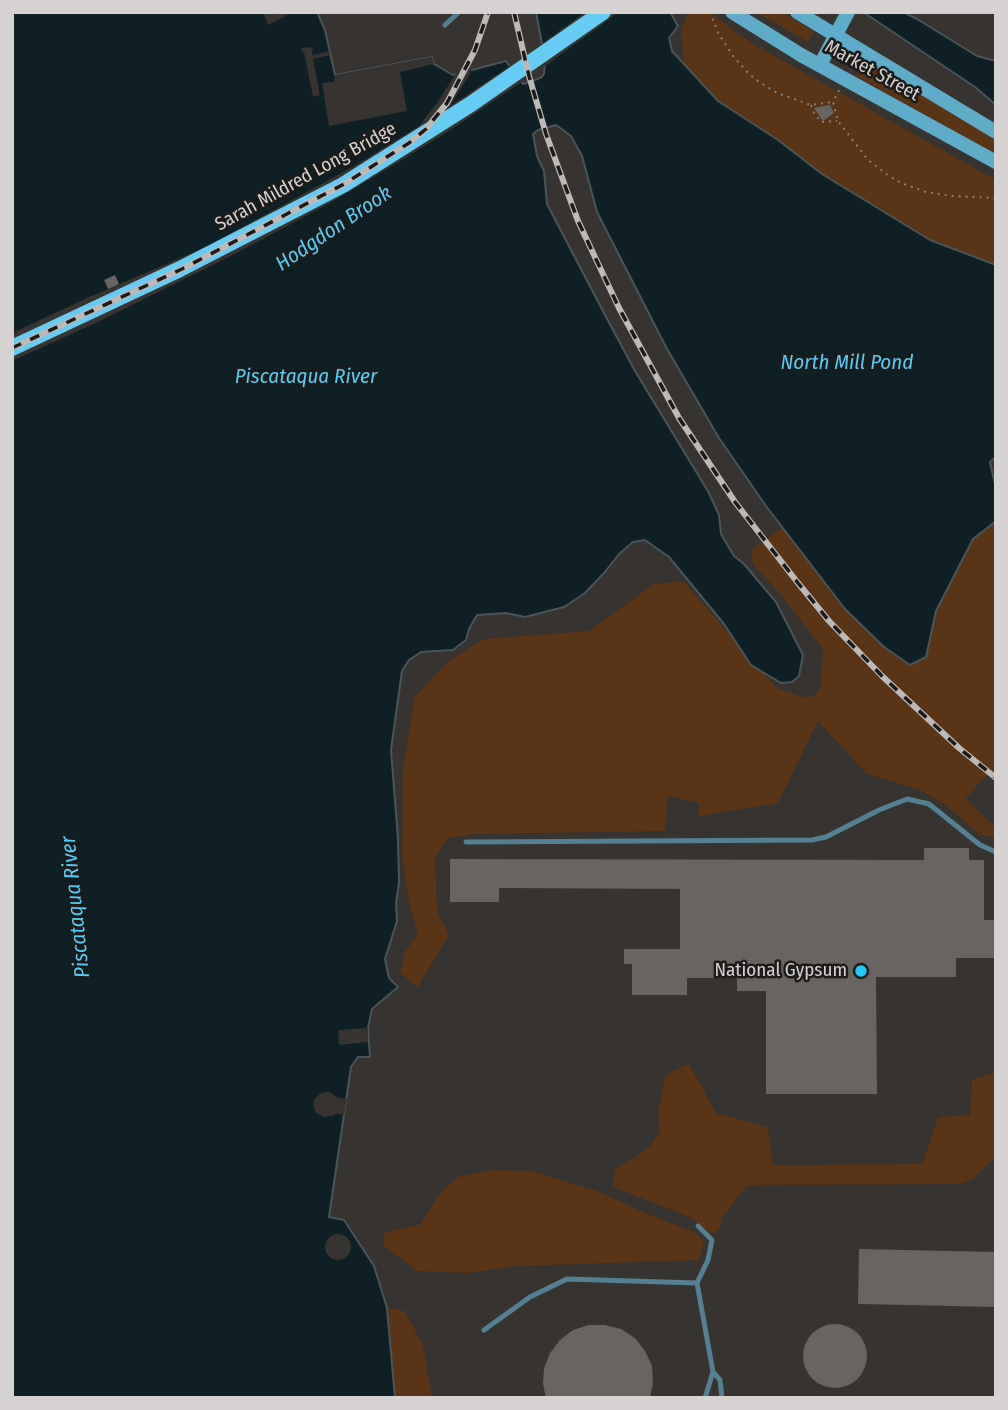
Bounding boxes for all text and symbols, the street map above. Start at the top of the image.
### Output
street label: Market Street [821,36,923,106]
street label: Sarah Mildred Long Bridge [211,118,401,236]
water label: Hodgdon Brook [271,181,397,277]
water label: North Mill Pond [781,350,913,376]
water label: Piscataqua River [235,364,377,390]
water label: Piscataqua River [56,835,96,979]
place label: National Gypsum [714,960,847,982]
marker: National Gypsum [853,963,869,979]

